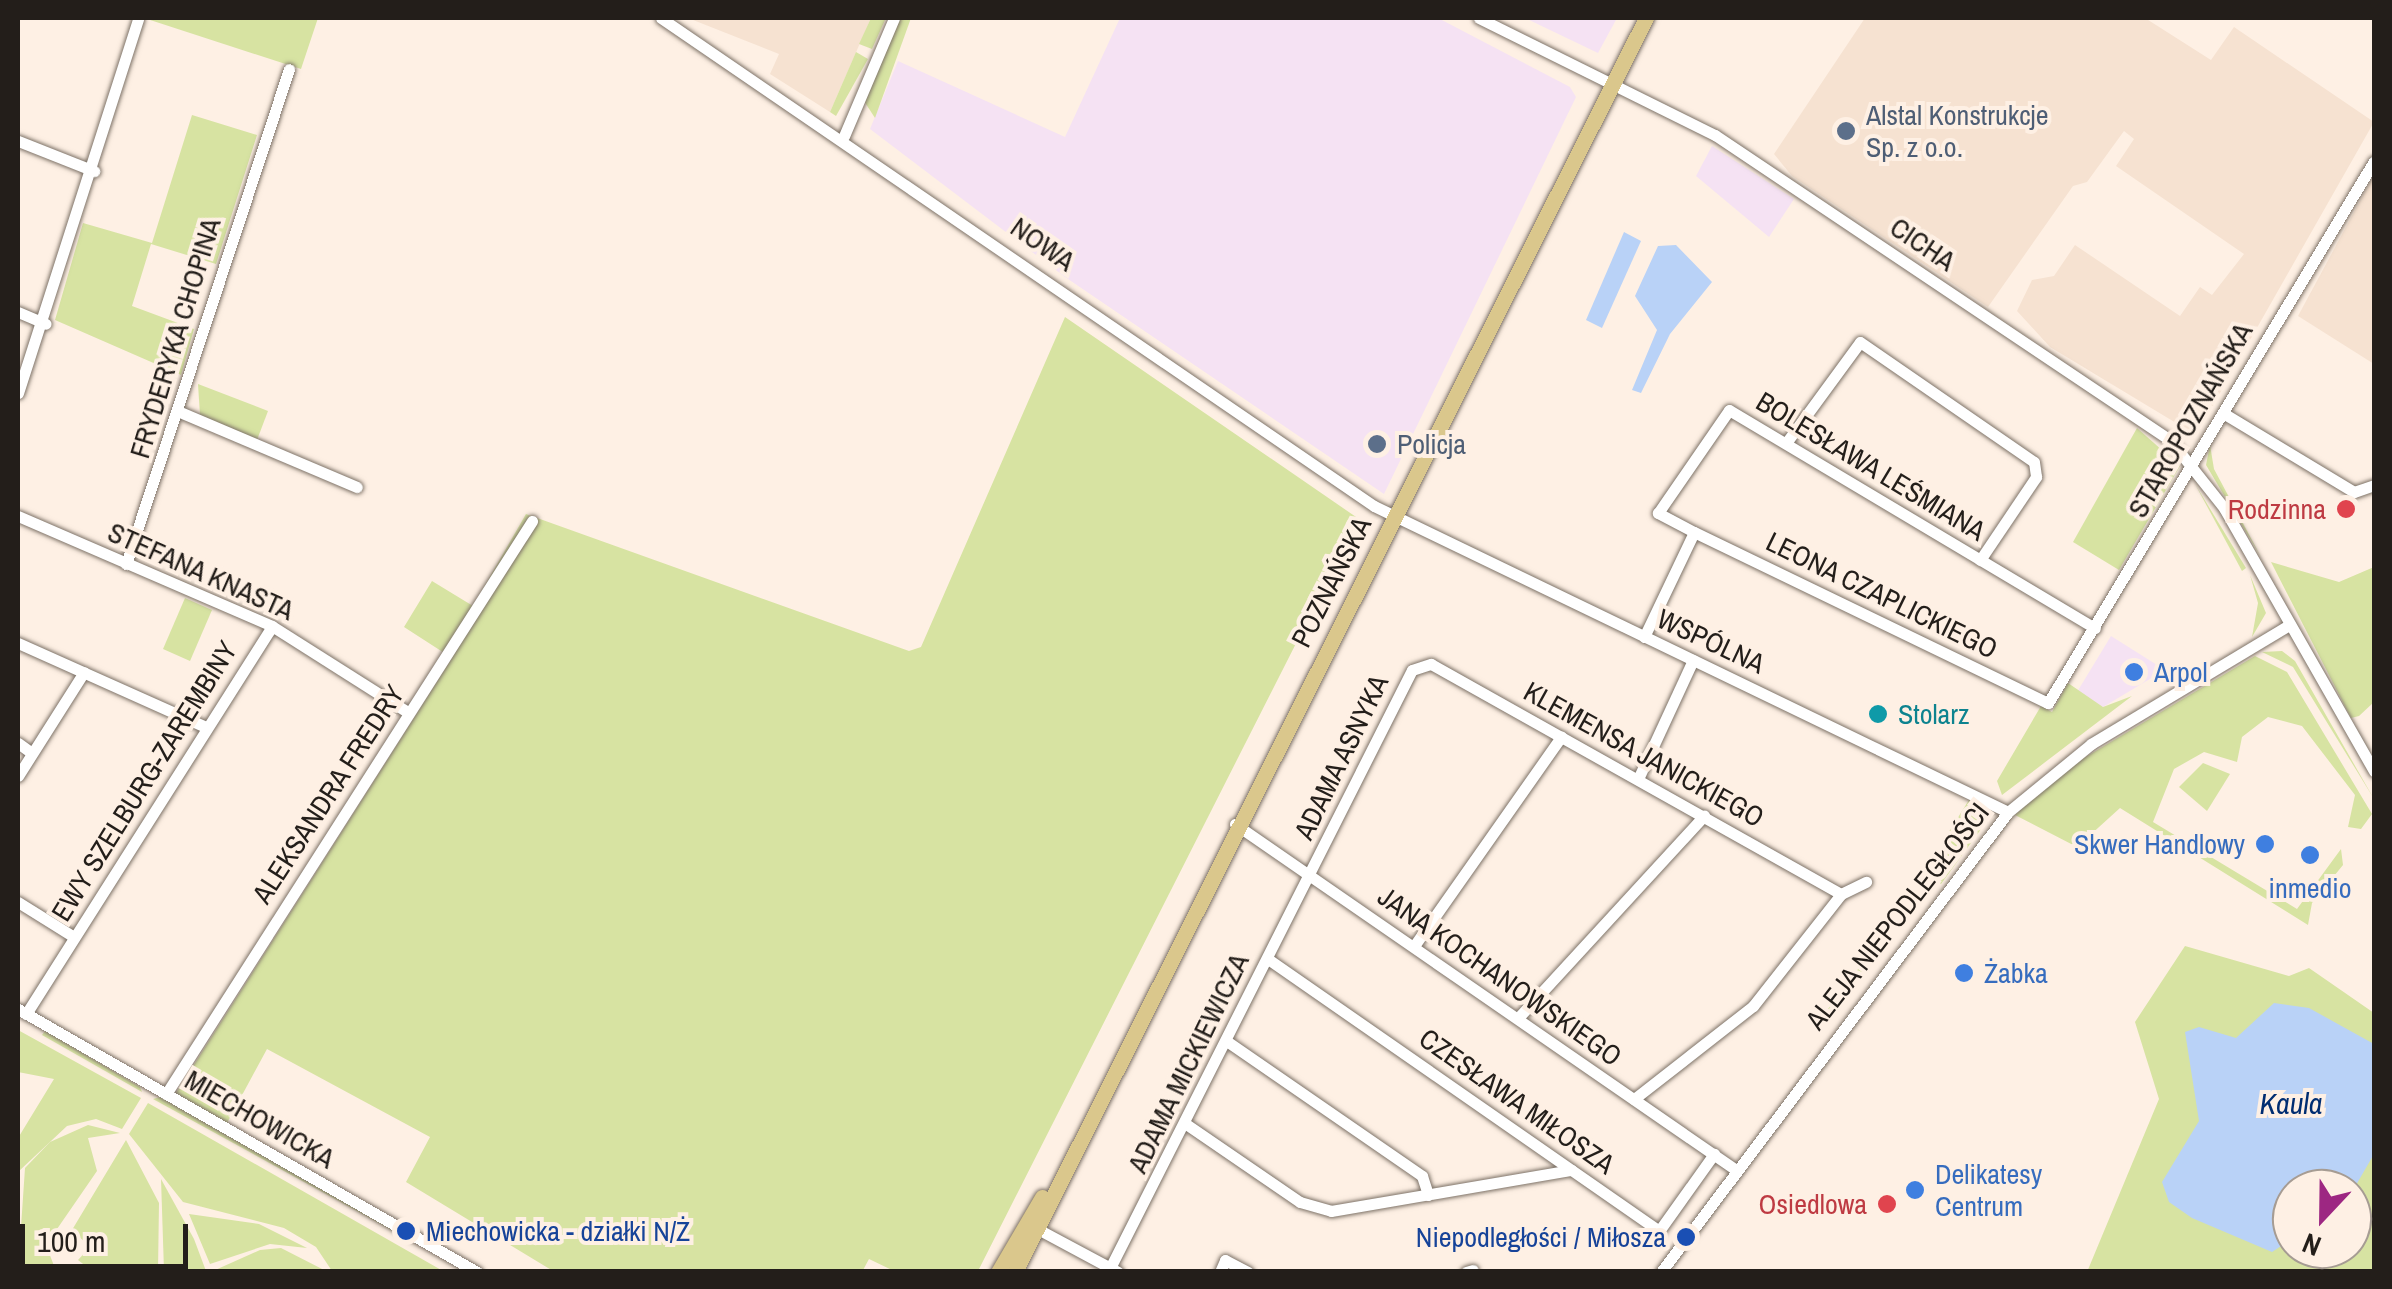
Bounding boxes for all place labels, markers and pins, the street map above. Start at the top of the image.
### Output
place label: Alstal Konstrukcje Sp. z o.o. [1866,98,2048,164]
marker: Alstal Konstrukcje Sp. z o.o. [1835,120,1857,142]
place label: Policja [1397,427,1466,461]
marker: Policja [1366,433,1388,455]
place label: Rodzinna [2228,492,2326,526]
marker: Rodzinna [2335,498,2357,520]
place label: Arpol [2154,655,2208,689]
marker: Arpol [2123,661,2145,683]
place label: Stolarz [1898,697,1969,731]
marker: Stolarz [1867,703,1889,725]
place label: Skwer Handlowy [2074,827,2245,861]
marker: Skwer Handlowy [2254,833,2276,855]
marker: inmedio [2299,844,2321,866]
place label: inmedio [2269,871,2351,905]
place label: Żabka [1984,956,2048,990]
marker: Żabka [1953,962,1975,984]
place label: Delikatesy Centrum [1935,1157,2042,1223]
marker: Delikatesy Centrum [1904,1179,1926,1201]
place label: Osiedlowa [1759,1187,1867,1221]
marker: Osiedlowa [1876,1193,1898,1215]
place label: Miechowicka - działki N/Ż [426,1214,690,1248]
marker: Miechowicka - działki N/Ż [395,1220,417,1242]
place label: Niepodległości / Miłosza [1416,1220,1666,1254]
marker: Niepodległości / Miłosza [1675,1226,1697,1248]

